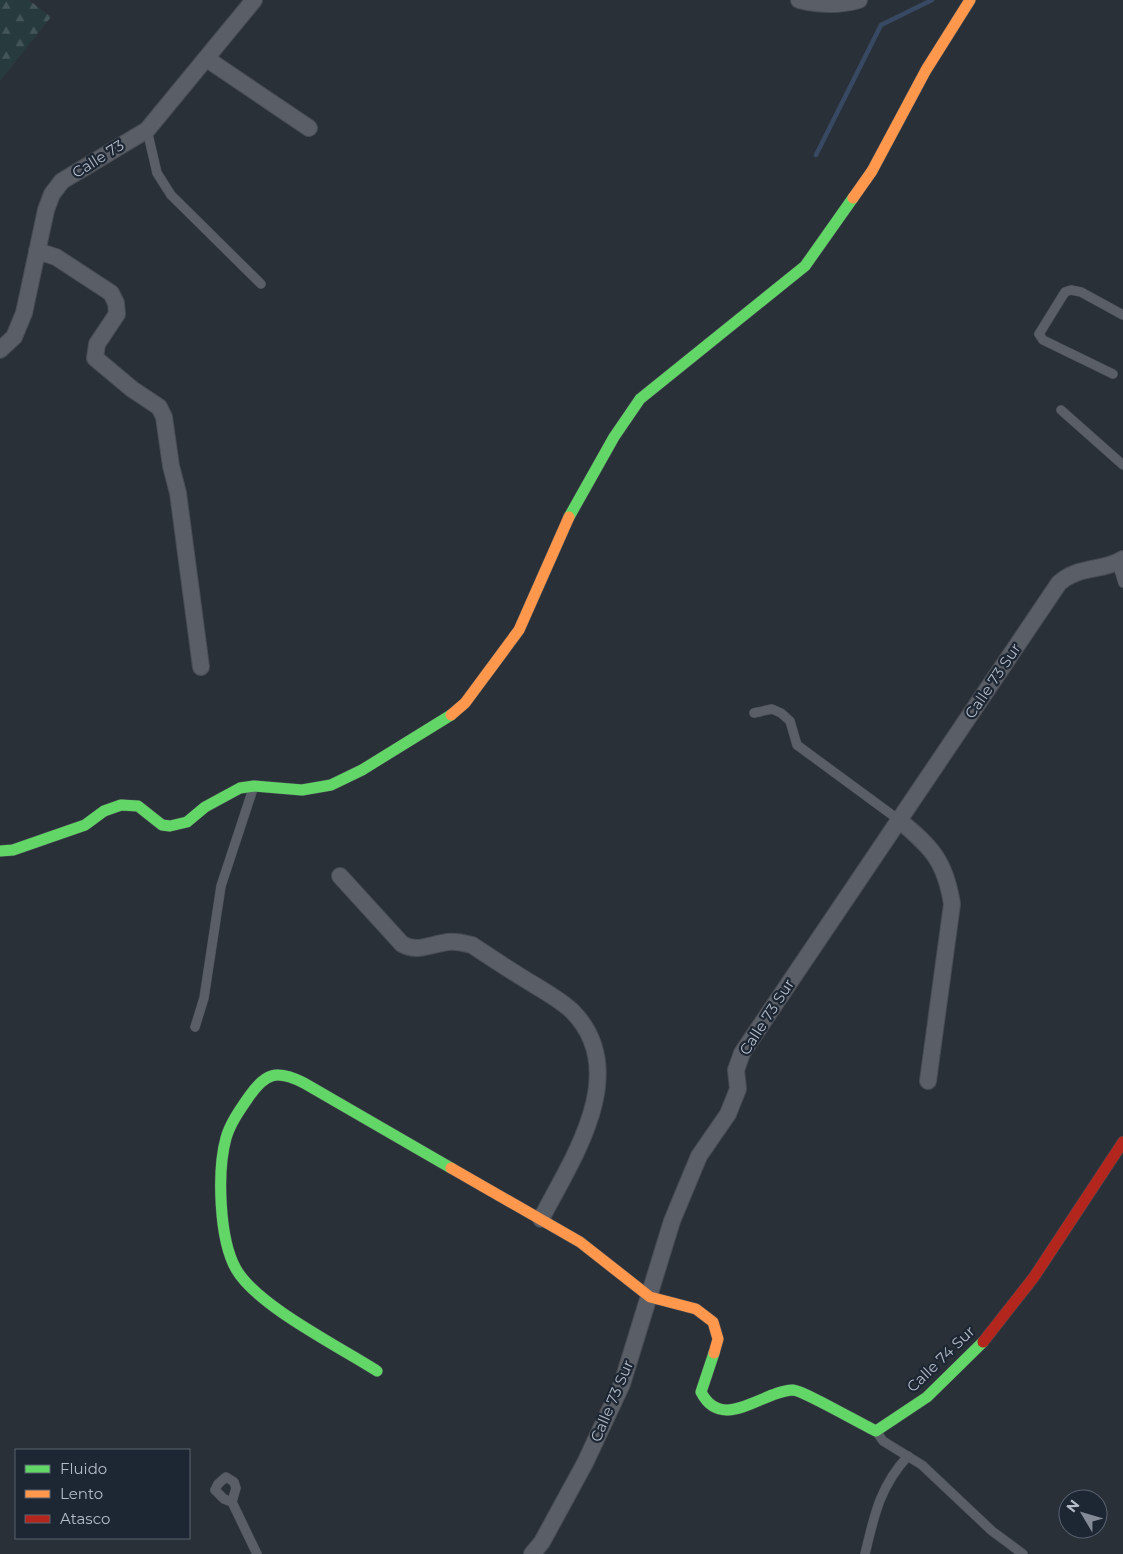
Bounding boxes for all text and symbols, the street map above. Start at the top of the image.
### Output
street label: Calle 73 [68,135,127,182]
street label: Calle 73 Sur [960,639,1025,722]
street label: Calle 73 Sur [735,975,798,1058]
street label: Calle 74 Sur [903,1321,979,1396]
street label: Calle 73 Sur [586,1357,637,1444]
legend [15,1449,190,1539]
text: Fluido [60,1459,107,1478]
text: Lento [60,1484,103,1503]
north arrow [1058,1489,1108,1539]
text: N [1062,1496,1083,1516]
text: Atasco [60,1509,110,1528]

